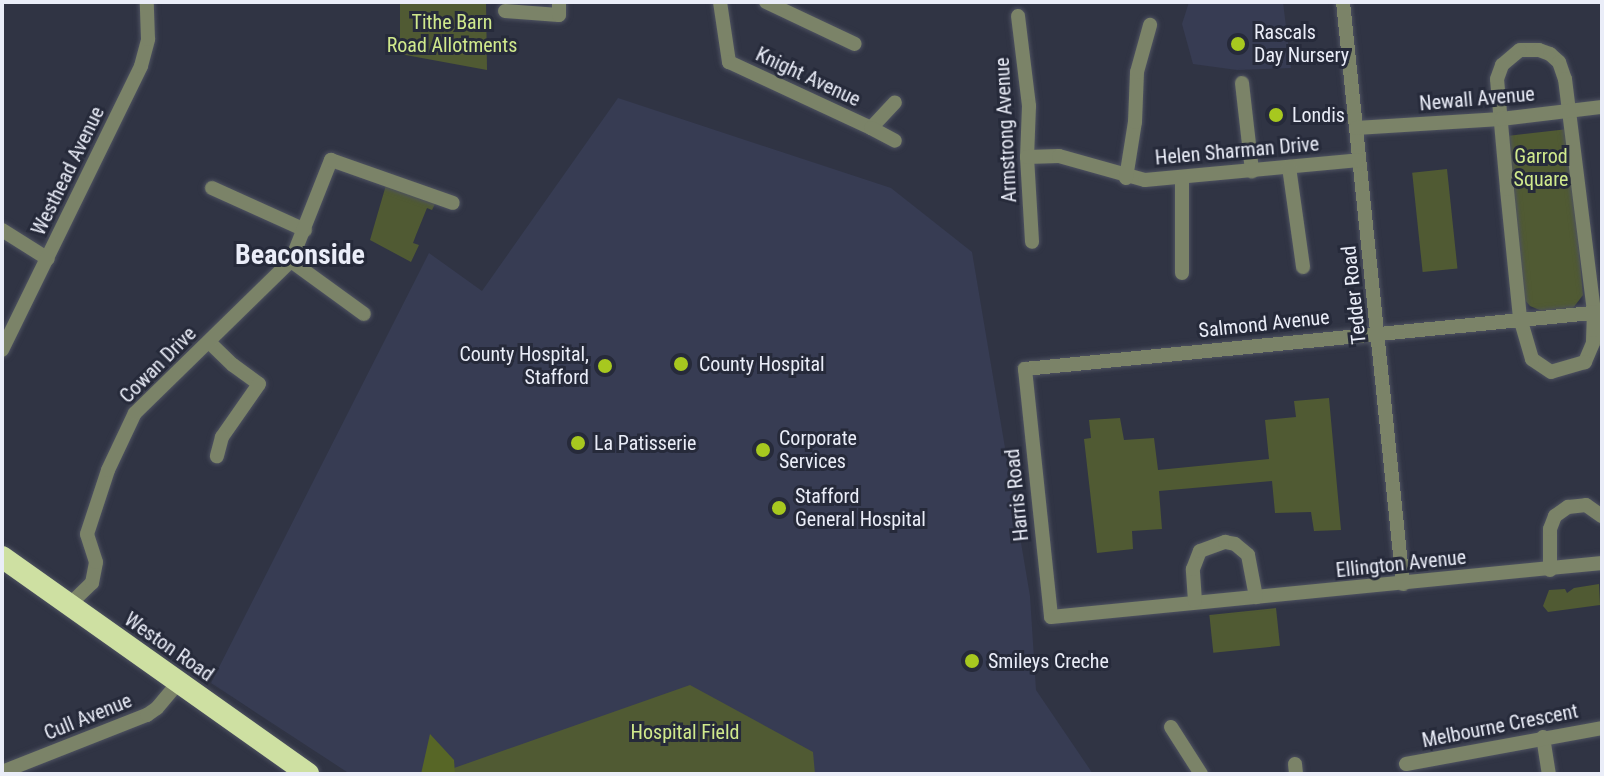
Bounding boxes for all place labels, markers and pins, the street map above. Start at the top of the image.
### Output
place label: Rascals Day Nursery [1254,20,1349,67]
marker: Rascals Day Nursery [1229,35,1247,53]
place label: Londis [1292,103,1345,127]
marker: Londis [1267,106,1285,124]
place label: County Hospital, Stafford [459,342,589,389]
place label: County Hospital [699,352,825,376]
marker: County Hospital [670,353,692,375]
marker: County Hospital, Stafford [596,357,614,375]
place label: Corporate Services [779,426,857,473]
place label: La Patisserie [594,431,696,455]
marker: La Patisserie [569,434,587,452]
marker: Corporate Services [754,441,772,459]
place label: Stafford General Hospital [795,484,926,531]
marker: Stafford General Hospital [770,499,788,517]
place label: Smileys Creche [988,649,1109,673]
marker: Smileys Creche [963,652,981,670]

